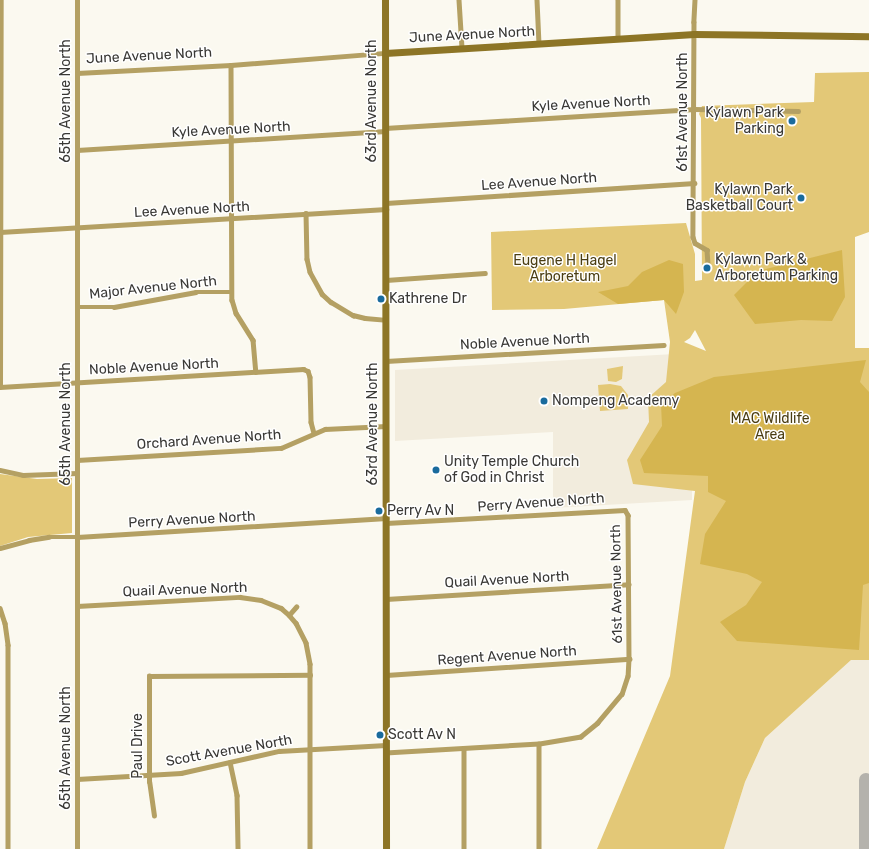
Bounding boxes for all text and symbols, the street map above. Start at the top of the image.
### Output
street label: June Avenue North [408,23,536,47]
street label: 65th Avenue North [58,39,74,163]
street label: 63rd Avenue North [364,39,380,163]
street label: June Avenue North [85,44,213,68]
street label: 61st Avenue North [675,52,691,172]
street label: Kyle Avenue North [531,92,651,116]
place label: Kylawn Park Parking [705,105,784,138]
marker: Kylawn Park Parking [787,116,797,126]
street label: Kyle Avenue North [171,118,291,142]
street label: Lee Avenue North [480,170,598,194]
place label: Kylawn Park Basketball Court [686,182,793,214]
marker: Kylawn Park Basketball Court [796,193,806,203]
street label: Lee Avenue North [133,199,251,221]
place label: Kylawn Park & Arboretum Parking [715,252,838,284]
park label: Eugene H Hagel Arboretum [513,253,617,286]
marker: Kylawn Park & Arboretum Parking [702,263,712,273]
street label: Major Avenue North [88,273,218,303]
place label: Kathrene Dr [389,291,467,307]
marker: Kathrene Dr [376,294,386,304]
street label: Noble Avenue North [459,330,591,354]
street label: Noble Avenue North [88,355,220,379]
street label: 65th Avenue North [58,362,74,486]
street label: 63rd Avenue North [365,362,381,486]
place label: Nompeng Academy [552,393,680,409]
marker: Nompeng Academy [539,396,549,406]
park label: MAC Wildlife Area [730,411,810,444]
street label: Orchard Avenue North [136,427,282,453]
place label: Unity Temple Church of God in Christ [444,454,580,486]
marker: Unity Temple Church of God in Christ [431,465,441,475]
street label: Perry Avenue North [477,490,605,516]
place label: Perry Av N [387,503,455,519]
marker: Perry Av N [374,506,384,516]
street label: Perry Avenue North [128,508,256,532]
street label: 61st Avenue North [608,524,626,644]
street label: Quail Avenue North [444,568,570,592]
street label: Quail Avenue North [122,579,248,601]
street label: Regent Avenue North [437,643,577,669]
street label: 65th Avenue North [58,686,74,810]
street label: Paul Drive [130,713,146,779]
place label: Scott Av N [388,727,457,743]
marker: Scott Av N [375,730,385,740]
street label: Scott Avenue North [164,732,294,770]

